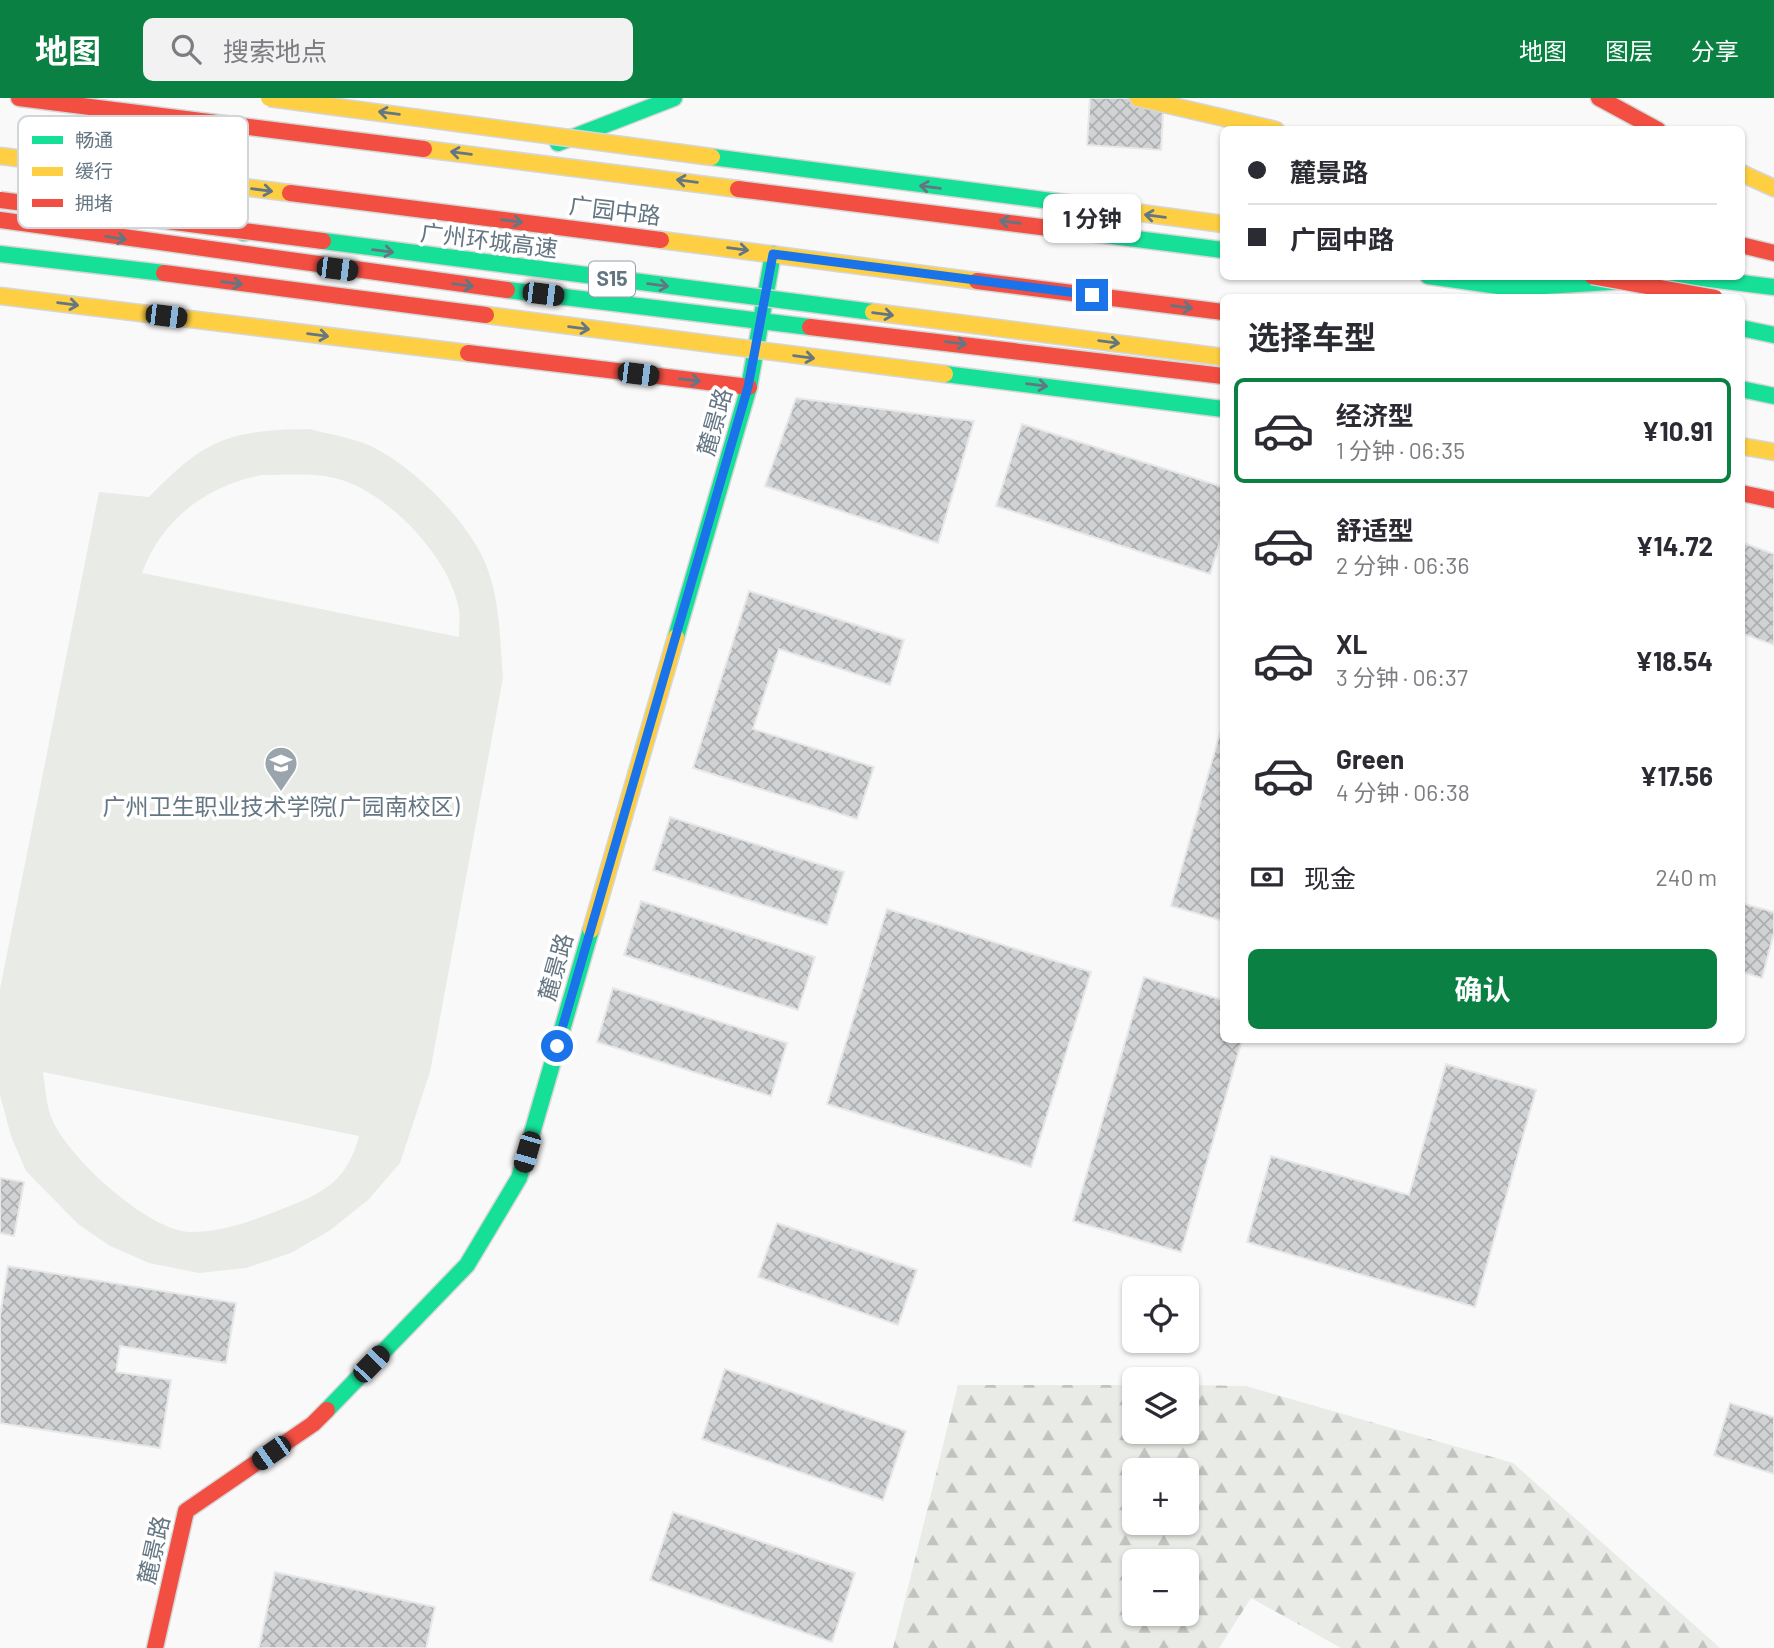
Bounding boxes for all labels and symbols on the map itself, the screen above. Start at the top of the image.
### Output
one-way arrow [378,107,401,120]
legend [18,116,248,228]
text: 畅通 [75,128,113,151]
one-way arrow [450,147,473,160]
text: 缓行 [75,159,113,182]
one-way arrow [676,175,699,188]
one-way arrow [919,180,942,193]
one-way arrow [250,183,273,196]
text: 拥堵 [75,191,113,214]
street label: 广园中路 [568,191,662,230]
callout: 1 分钟 [1043,194,1141,242]
one-way arrow [1145,210,1167,223]
one-way arrow [500,214,523,227]
one-way arrow [999,216,1022,229]
street label: 广州环城高速 [419,218,559,262]
one-way arrow [104,232,127,245]
one-way arrow [726,243,749,256]
one-way arrow [372,244,394,257]
car [315,256,360,282]
road number: S15 [589,262,635,296]
one-way arrow [220,276,242,289]
one-way arrow [451,278,474,291]
one-way arrow [646,279,669,292]
route end [1076,279,1108,311]
car [521,281,566,307]
one-way arrow [56,297,79,310]
one-way arrow [1170,300,1193,313]
car [144,303,189,329]
one-way arrow [872,307,894,320]
one-way arrow [567,322,589,335]
one-way arrow [306,328,329,341]
one-way arrow [1097,336,1120,349]
one-way arrow [944,337,967,350]
one-way arrow [792,350,815,363]
car [616,361,661,387]
one-way arrow [678,374,700,387]
one-way arrow [1026,379,1048,392]
street label: 麓景路 [691,385,737,459]
school or university icon: 广州卫生职业技术学院(广园南校区) [262,744,300,793]
place label: 广州卫生职业技术学院(广园南校区) [102,792,460,820]
street label: 麓景路 [532,930,578,1004]
route start [541,1030,573,1062]
car [512,1129,543,1175]
car [349,1342,394,1386]
car [248,1432,295,1474]
street label: 麓景路 [132,1513,174,1587]

